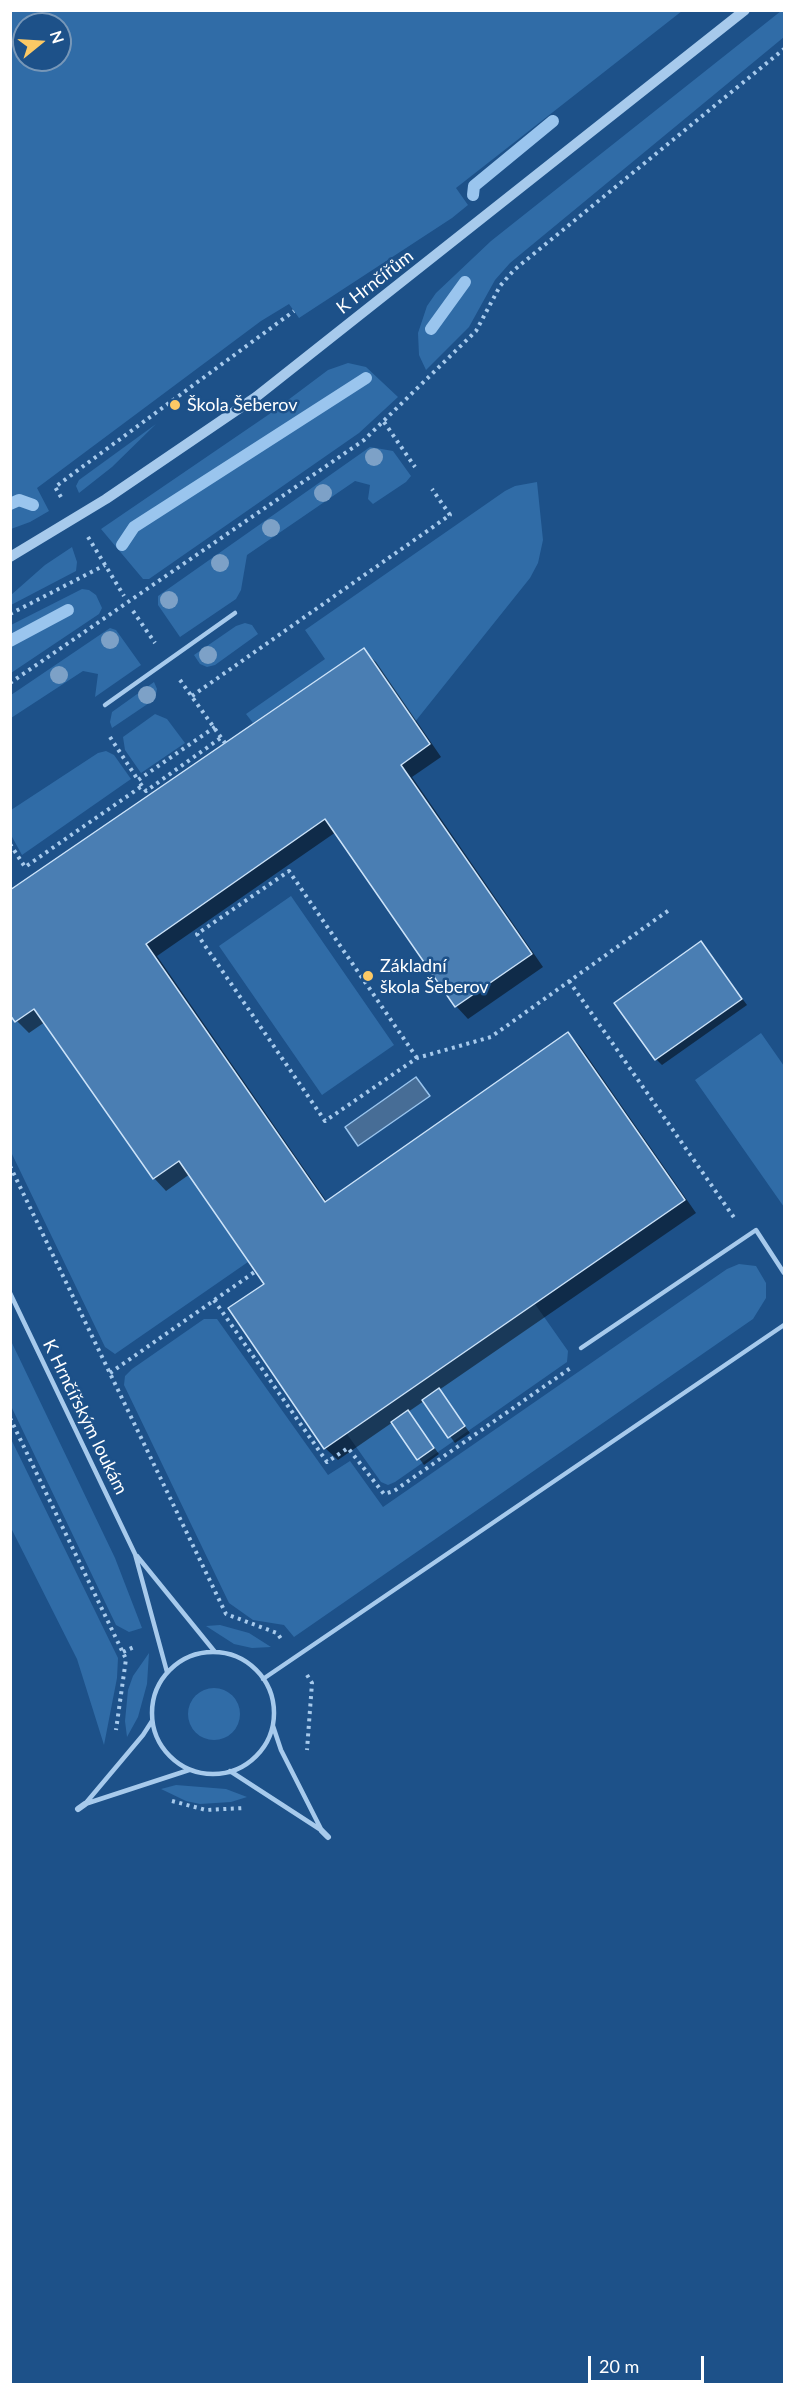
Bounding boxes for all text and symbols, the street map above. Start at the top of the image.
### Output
north arrow [12,12,72,72]
text: N [47,28,69,46]
street label: K Hrnčířům [332,245,418,319]
place label: Škola Šeberov [187,394,297,416]
marker: Škola Šeberov [168,398,182,412]
place label: Základní škola Šeberov [380,955,489,998]
marker: Základní škola Šeberov [361,969,375,983]
street label: K Hrnčířským loukám [38,1336,132,1498]
scale bar [591,2344,706,2382]
text: 20 m [599,2355,639,2377]

